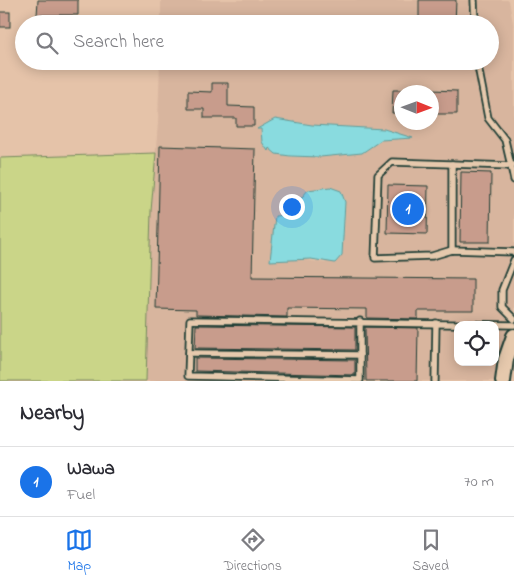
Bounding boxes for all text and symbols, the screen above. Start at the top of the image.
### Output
search box [15,15,499,70]
icon: search [33,29,61,57]
text: Search here [73,29,164,56]
north arrow [394,85,439,130]
pin: 1 [392,190,424,228]
your location [279,194,305,220]
map controls [454,321,499,366]
button: locate [454,321,499,366]
text: Nearby [20,399,84,429]
text: Wawa [67,456,115,483]
text: 1 [33,470,39,494]
text: 70 m [464,470,494,494]
text: Fuel [67,483,95,507]
tab: Map [65,526,93,577]
tab: Directions [224,526,282,577]
tab: Saved [412,526,449,577]

